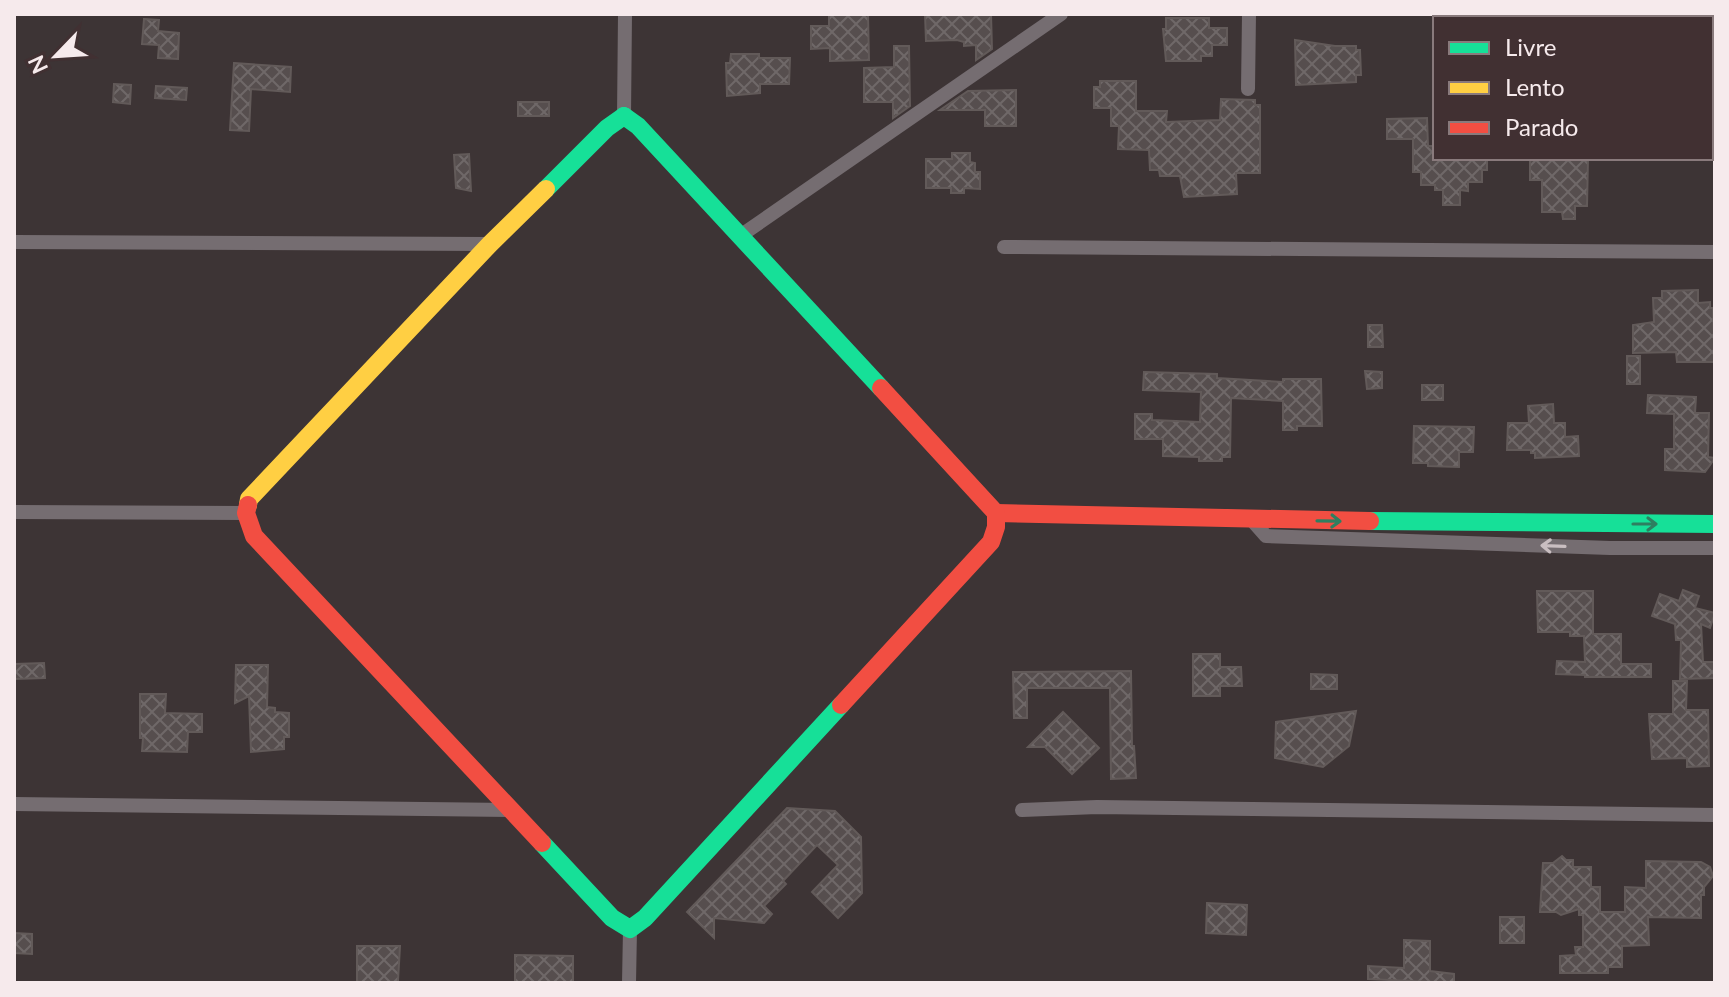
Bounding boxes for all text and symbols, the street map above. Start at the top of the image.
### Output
north arrow [16,16,96,96]
legend [1433,16,1713,160]
text: Livre [1505,32,1556,61]
text: N [22,51,53,78]
text: Lento [1505,72,1565,101]
text: Parado [1505,112,1578,141]
one-way arrow [1315,513,1342,528]
one-way arrow [1631,516,1658,532]
one-way arrow [1540,538,1567,553]

